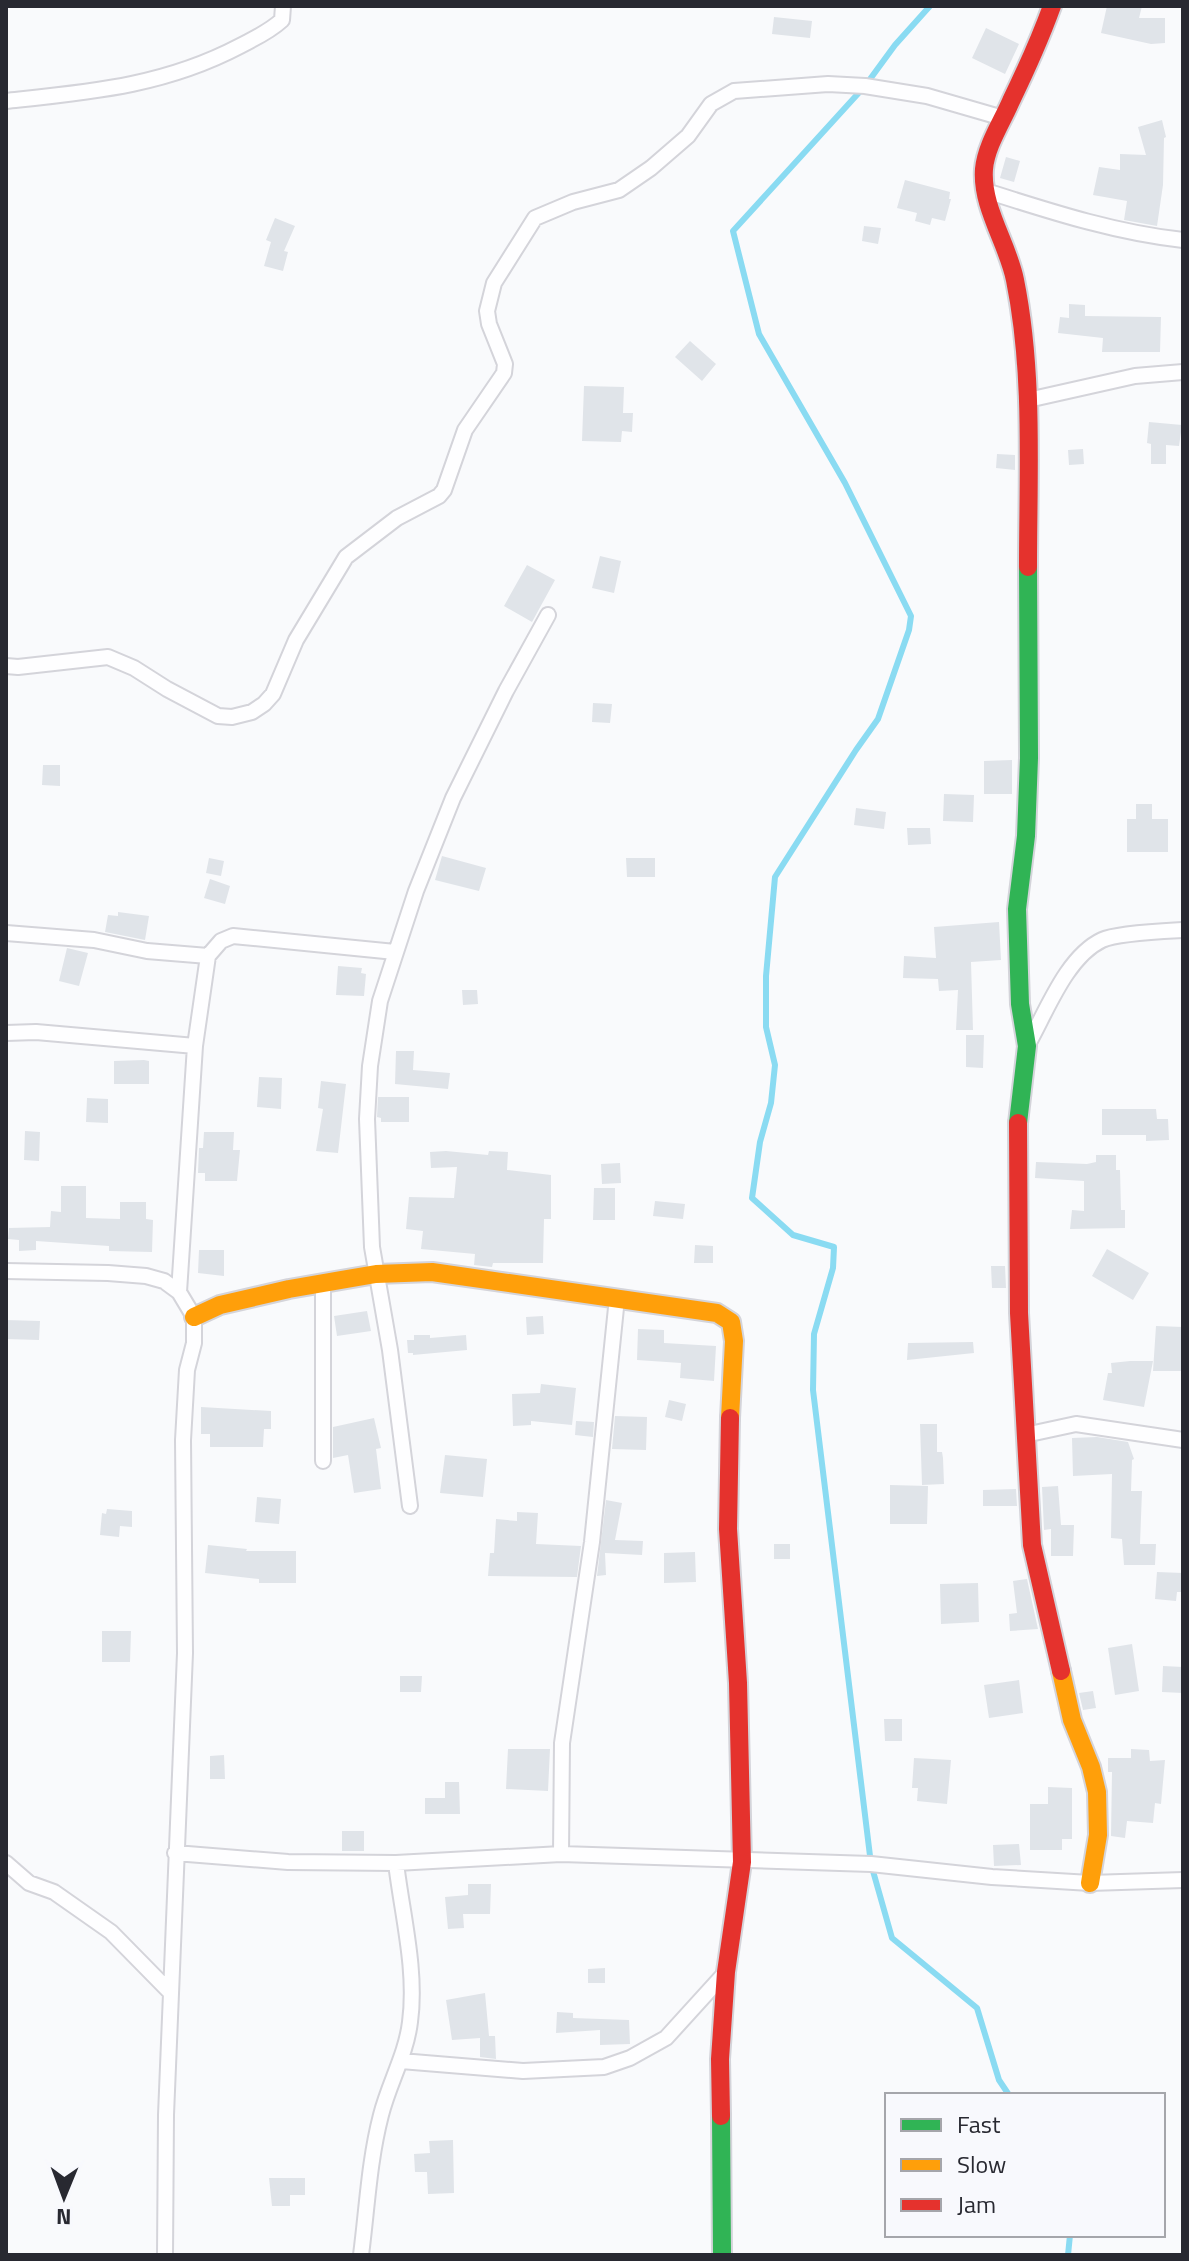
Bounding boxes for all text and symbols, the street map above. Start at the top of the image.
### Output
legend [885,2093,1165,2237]
text: Fast [957,2106,1001,2142]
text: Slow [957,2146,1006,2182]
north arrow [24,2157,104,2237]
text: Jam [957,2186,996,2222]
text: N [56,2200,72,2234]

